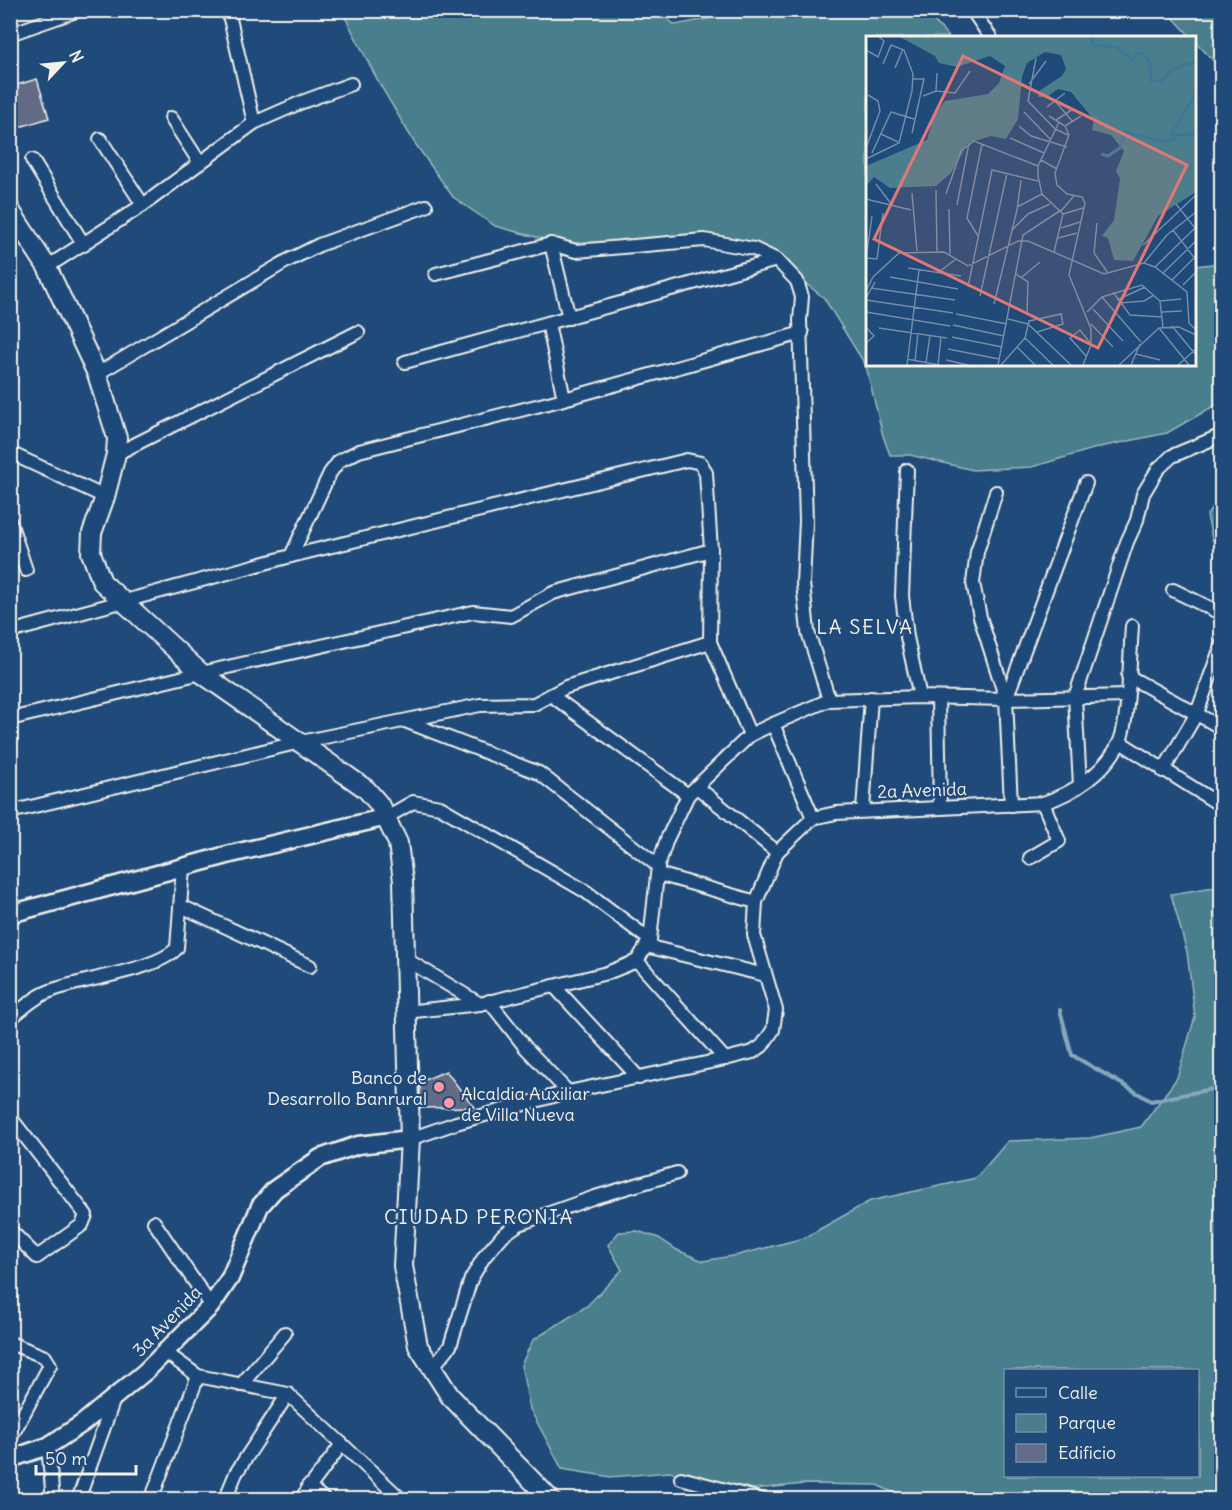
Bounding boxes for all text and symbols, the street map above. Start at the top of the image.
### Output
north arrow [33,33,93,93]
inset map [866,36,1196,366]
text: N [65,47,88,66]
district label: LA SELVA [816,614,914,639]
street label: 2a Avenida [877,777,967,803]
place label: Banco de Desarrollo Banrural [267,1066,427,1110]
marker: Banco de Desarrollo Banrural [432,1080,446,1094]
place label: Alcaldia Auxiliar de Villa Nueva [461,1082,590,1126]
marker: Alcaldia Auxiliar de Villa Nueva [442,1096,456,1110]
district label: CIUDAD PERONIA [384,1204,574,1229]
street label: 3a Avenida [127,1281,207,1361]
legend [1004,1369,1199,1477]
text: Calle [1058,1381,1098,1404]
text: Parque [1058,1411,1116,1434]
scale bar [36,1438,136,1476]
text: Edificio [1058,1441,1116,1464]
text: 50 m [45,1447,87,1470]

